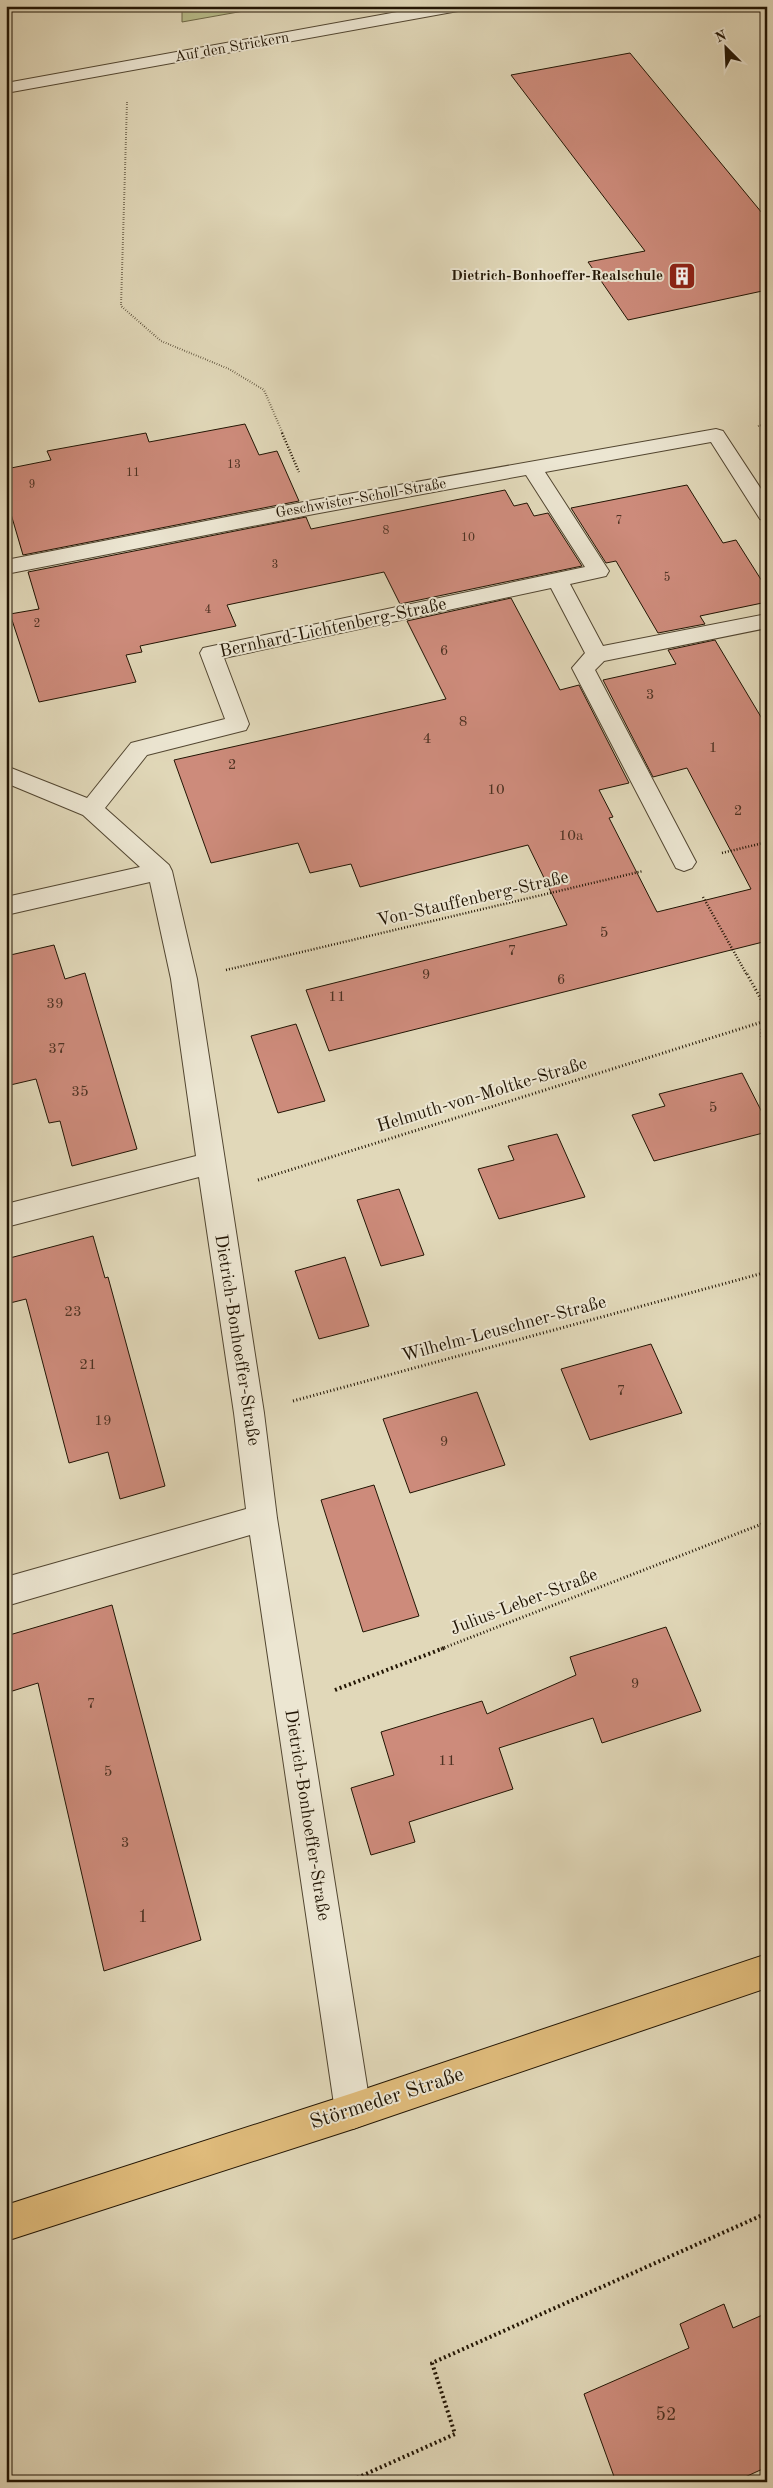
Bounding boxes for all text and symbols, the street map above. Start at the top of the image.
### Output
north arrow [700,22,750,72]
text: N [713,28,729,46]
street label: Auf den Strickern [174,31,290,65]
building icon: Dietrich-Bonhoeffer-Realschule [667,261,697,291]
place label: Dietrich-Bonhoeffer-Realschule [451,269,663,284]
house number: 13 [227,459,241,471]
house number: 11 [126,467,140,479]
street label: Geschwister-Scholl-Straße [275,477,448,521]
house number: 9 [29,479,35,491]
house number: 7 [616,515,622,527]
house number: 8 [383,525,390,537]
house number: 10 [461,532,475,544]
house number: 3 [272,559,278,571]
house number: 5 [664,571,671,584]
street label: Bernhard-Lichtenberg-Straße [218,595,448,661]
house number: 4 [205,604,212,616]
house number: 2 [34,618,40,630]
house number: 6 [440,644,448,659]
house number: 3 [646,688,654,703]
house number: 8 [459,715,467,730]
house number: 4 [423,732,431,747]
house number: 1 [709,741,717,756]
house number: 2 [228,758,236,773]
house number: 10 [487,783,505,798]
house number: 2 [734,804,742,819]
house number: 10a [559,829,584,844]
street label: Von-Stauffenberg-Straße [375,868,571,930]
house number: 5 [600,926,608,941]
house number: 7 [508,944,516,959]
house number: 9 [422,968,430,983]
house number: 6 [557,973,565,988]
house number: 11 [328,990,346,1005]
house number: 39 [46,997,64,1012]
house number: 37 [48,1042,66,1057]
street label: Helmuth-von-Moltke-Straße [375,1054,589,1136]
house number: 35 [71,1085,89,1100]
house number: 5 [709,1101,717,1116]
street label: Dietrich-Bonhoeffer-Straße [211,1233,263,1447]
street label: Wilhelm-Leuschner-Straße [400,1293,608,1365]
house number: 23 [64,1305,82,1320]
house number: 21 [79,1358,97,1373]
house number: 7 [617,1384,625,1399]
house number: 19 [94,1414,112,1429]
house number: 9 [440,1435,448,1450]
street label: Julius-Leber-Straße [448,1566,600,1638]
house number: 9 [631,1677,639,1692]
house number: 7 [87,1697,95,1712]
street label: Dietrich-Bonhoeffer-Straße [281,1708,333,1922]
house number: 11 [438,1754,456,1769]
house number: 5 [104,1765,112,1780]
house number: 3 [121,1836,129,1851]
house number: 1 [138,1908,148,1926]
street label: Störmeder Straße [307,2064,467,2134]
house number: 52 [656,2406,676,2424]

